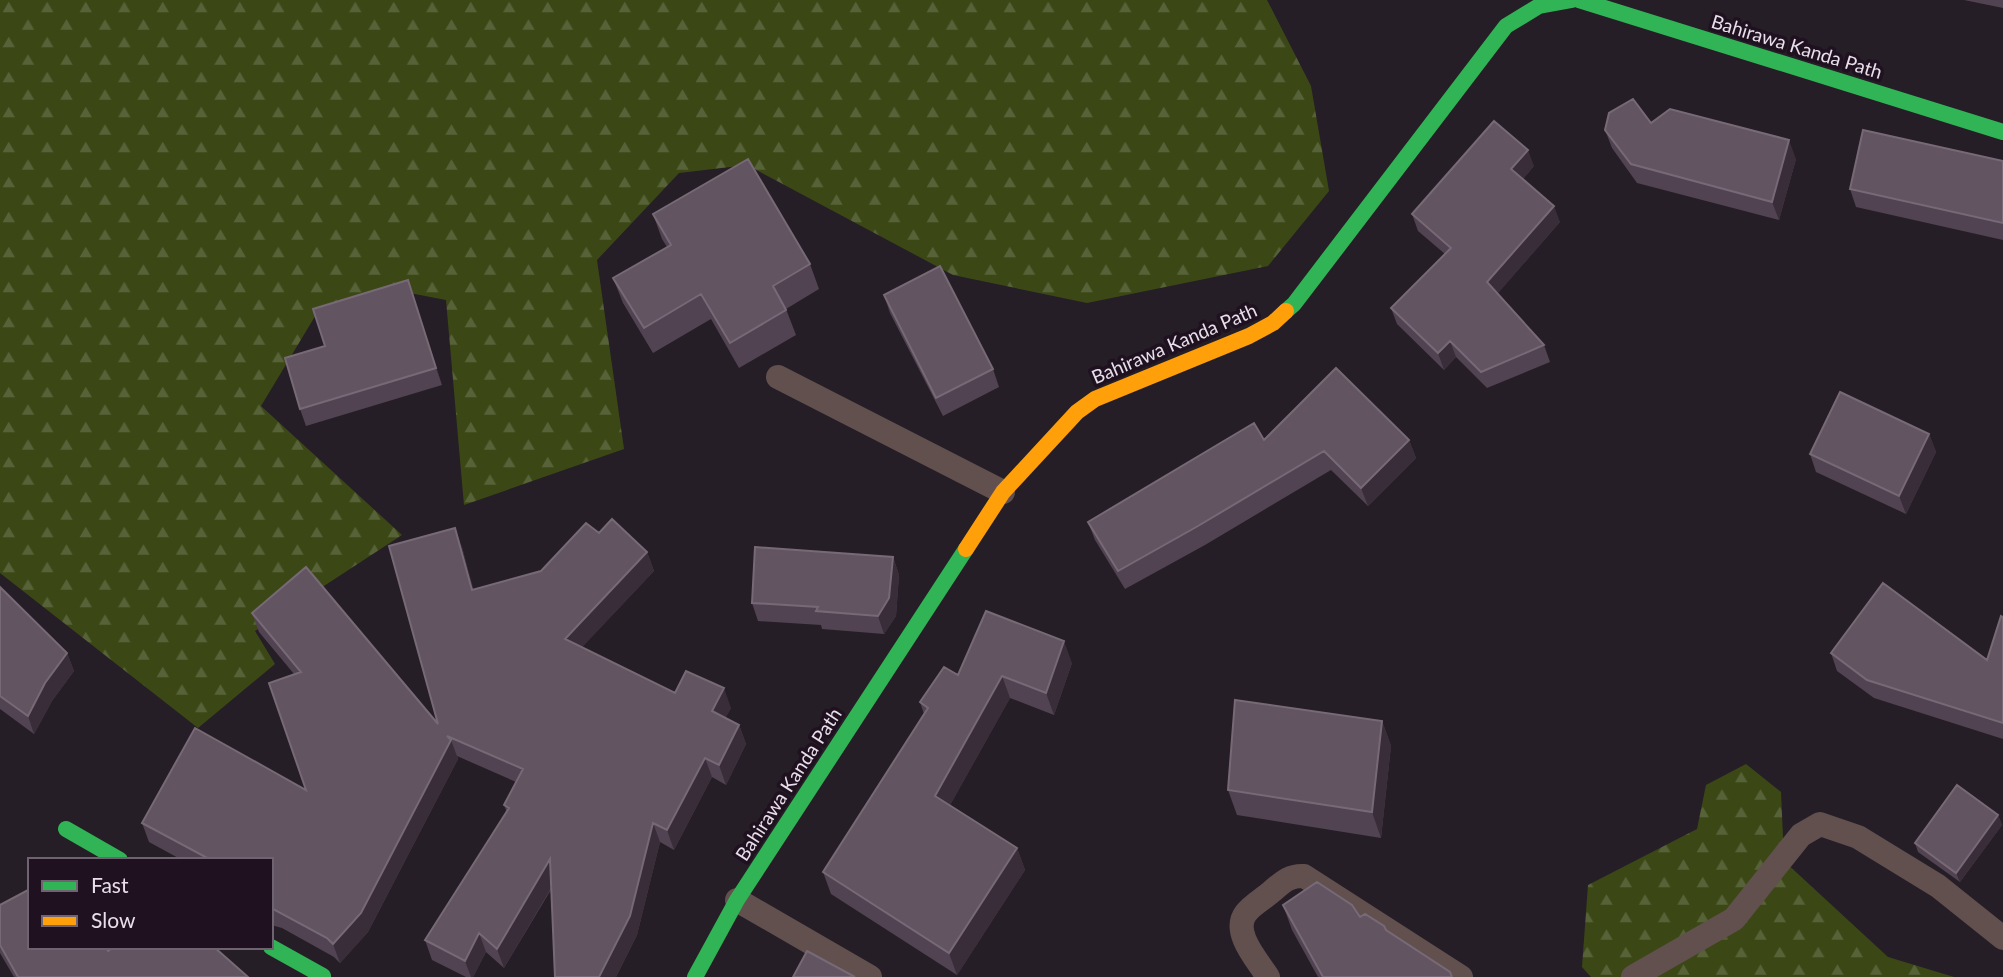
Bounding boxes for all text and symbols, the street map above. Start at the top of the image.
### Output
street label: Bahirawa Kanda Path [1709,9,1885,83]
street label: Bahirawa Kanda Path [1088,298,1260,388]
street label: Bahirawa Kanda Path [730,703,846,865]
legend [28,858,273,949]
text: Fast [91,872,129,897]
text: Slow [91,907,136,932]

